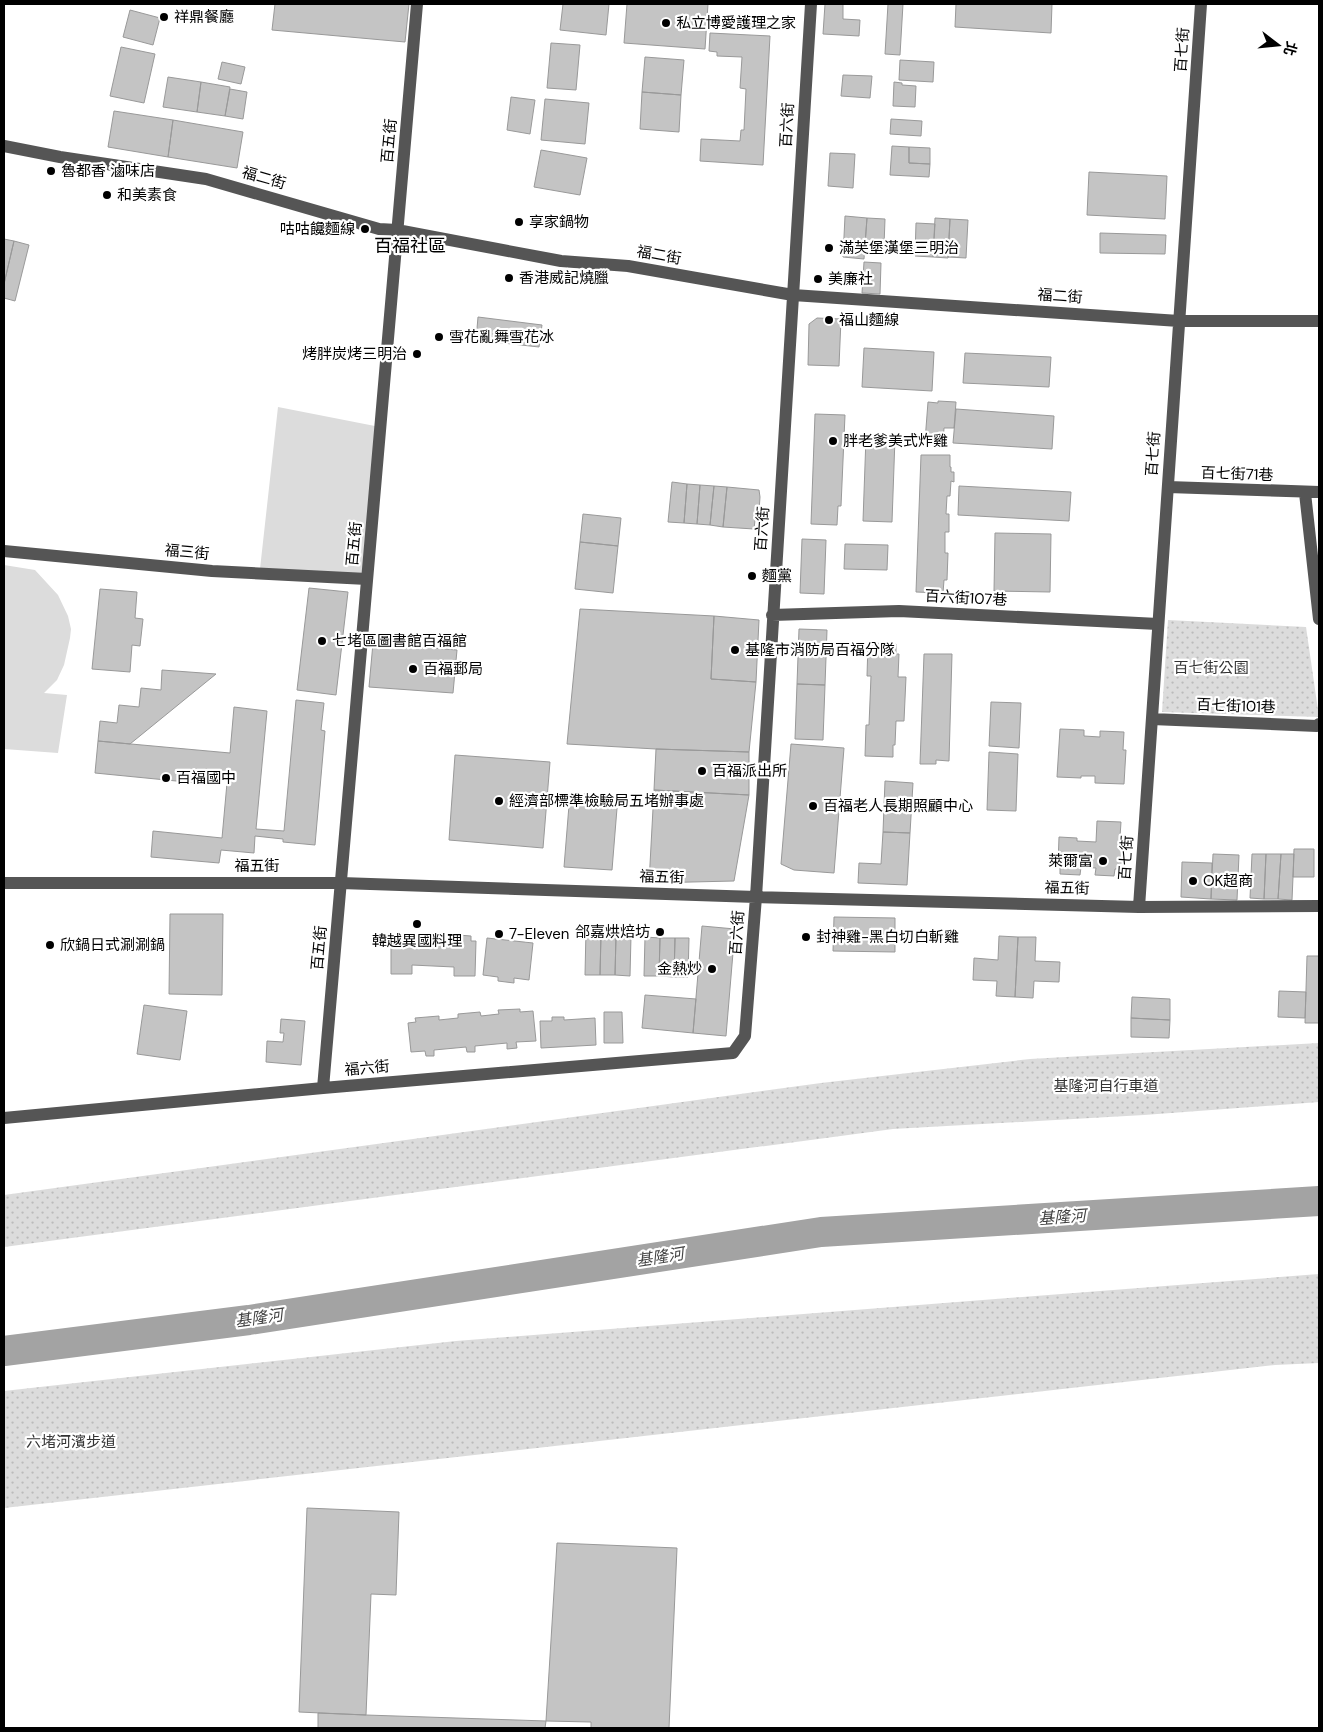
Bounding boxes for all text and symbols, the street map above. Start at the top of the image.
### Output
place label: 祥鼎餐廳 [174,7,234,27]
marker: 祥鼎餐廳 [158,11,170,23]
place label: 私立博愛護理之家 [676,13,796,33]
marker: 私立博愛護理之家 [660,17,672,29]
north arrow [1253,20,1303,70]
street label: 百七街 [1170,27,1194,73]
text: 北 [1280,39,1301,58]
street label: 百六街 [776,102,798,148]
street label: 百五街 [377,118,401,164]
place label: 魯都香 滷味店 [61,161,155,181]
street label: 福二街 [240,162,288,194]
marker: 魯都香 滷味店 [45,165,57,177]
place label: 和美素食 [117,185,177,205]
marker: 和美素食 [101,189,113,201]
place label: 享家鍋物 [529,212,589,232]
marker: 享家鍋物 [513,216,525,228]
place label: 咕咕饞麵線 [280,219,355,239]
marker: 咕咕饞麵線 [359,223,371,235]
district label: 百福社區 [374,234,446,258]
place label: 滿芙堡漢堡三明治 [839,238,959,258]
street label: 福二街 [635,241,683,269]
marker: 滿芙堡漢堡三明治 [823,242,835,254]
place label: 香港威記燒臘 [519,268,609,288]
place label: 美廉社 [828,269,873,289]
marker: 香港威記燒臘 [503,272,515,284]
marker: 美廉社 [812,273,824,285]
street label: 福二街 [1037,284,1083,308]
place label: 福山麵線 [839,310,899,330]
marker: 福山麵線 [823,314,835,326]
place label: 雪花亂舞雪花冰 [449,327,554,347]
marker: 雪花亂舞雪花冰 [433,331,445,343]
place label: 烤胖炭烤三明治 [302,344,407,364]
marker: 烤胖炭烤三明治 [411,348,423,360]
place label: 胖老爹美式炸雞 [843,431,948,451]
street label: 百七街 [1141,431,1165,477]
marker: 胖老爹美式炸雞 [827,435,839,447]
street label: 百七街71巷 [1200,463,1274,485]
street label: 百六街 [750,506,774,552]
street label: 百五街 [342,521,366,567]
street label: 福三街 [164,540,210,564]
place label: 麵黨 [762,566,792,586]
marker: 麵黨 [746,570,758,582]
street label: 百六街107巷 [924,586,1008,610]
place label: 七堵區圖書館百福館 [332,631,467,651]
marker: 七堵區圖書館百福館 [316,635,328,647]
place label: 基隆市消防局百福分隊 [745,640,895,660]
marker: 基隆市消防局百福分隊 [729,644,741,656]
park label: 百七街公園 [1173,658,1249,678]
place label: 百福郵局 [423,659,483,679]
marker: 百福郵局 [407,663,419,675]
street label: 百七街101巷 [1196,695,1276,717]
place label: 百福派出所 [712,761,787,781]
marker: 百福派出所 [696,765,708,777]
place label: 百福國中 [176,768,236,788]
marker: 百福國中 [160,772,172,784]
place label: 經濟部標準檢驗局五堵辦事處 [509,791,704,811]
marker: 經濟部標準檢驗局五堵辦事處 [493,795,505,807]
place label: 百福老人長期照顧中心 [823,796,973,816]
marker: 百福老人長期照顧中心 [807,800,819,812]
street label: 百七街 [1114,835,1138,881]
place label: 萊爾富 [1048,851,1093,871]
marker: 萊爾富 [1097,855,1109,867]
street label: 福五街 [234,856,280,876]
street label: 福五街 [639,866,685,888]
place label: OK超商 [1203,871,1253,891]
marker: OK超商 [1187,875,1199,887]
street label: 福五街 [1044,878,1090,898]
street label: 百六街 [725,910,749,956]
marker: 韓越異國料理 [411,918,423,930]
place label: 郃嘉烘焙坊 [575,922,650,942]
place label: 7-Eleven [509,924,569,944]
street label: 百五街 [307,925,331,971]
marker: 郃嘉烘焙坊 [654,926,666,938]
place label: 封神雞-黑白切白斬雞 [816,927,959,947]
marker: 7-Eleven [493,928,505,940]
place label: 韓越異國料理 [372,931,462,951]
marker: 封神雞-黑白切白斬雞 [800,931,812,943]
place label: 欣鍋日式涮涮鍋 [60,935,165,955]
marker: 欣鍋日式涮涮鍋 [44,939,56,951]
place label: 金熱炒 [657,959,702,979]
marker: 金熱炒 [706,963,718,975]
street label: 福六街 [344,1056,390,1080]
park label: 基隆河自行車道 [1053,1076,1159,1096]
water label: 基隆河 [1037,1205,1090,1229]
water label: 基隆河 [635,1242,688,1271]
water label: 基隆河 [234,1304,287,1332]
park label: 六堵河濱步道 [26,1432,116,1452]

